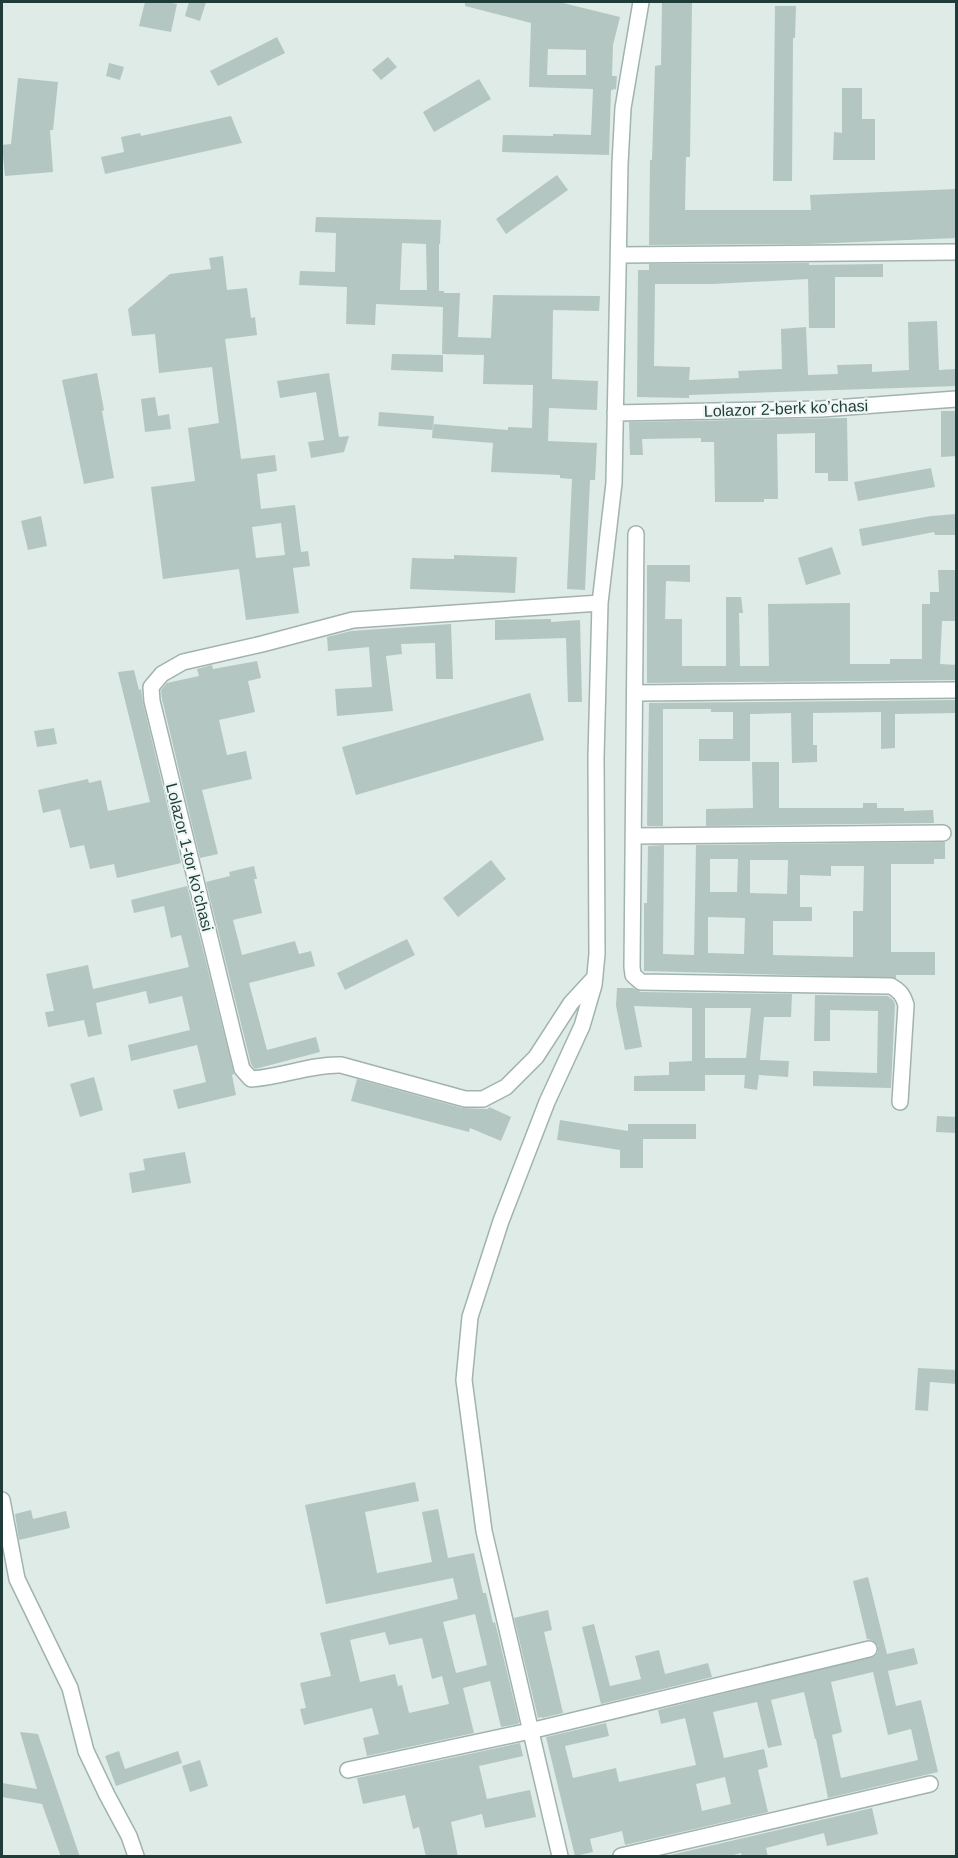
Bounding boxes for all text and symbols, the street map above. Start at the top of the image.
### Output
street label: Lolazor 2-berk koʼchasi [704,397,869,420]
street label: Lolazor 1-tor ko‘chasi [163,781,216,933]

